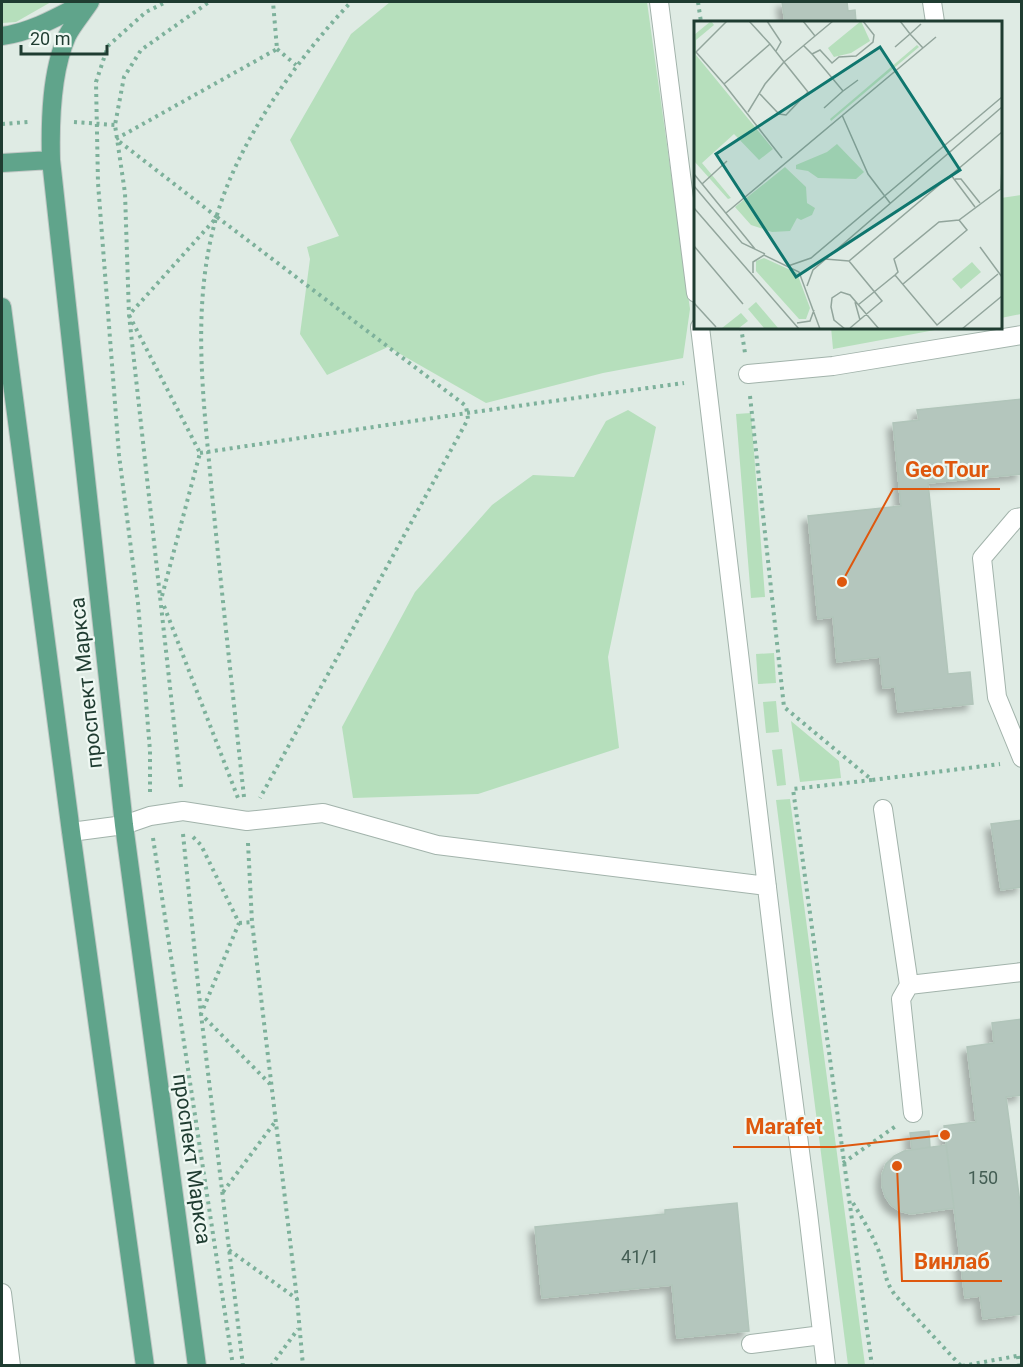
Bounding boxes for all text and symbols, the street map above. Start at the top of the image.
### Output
scale bar [21,18,106,56]
inset map [694,21,1002,328]
text: 20 m [30,28,70,49]
callout: GeoTour [893,449,1000,489]
text: GeoTour [905,457,989,482]
street label: проспект Маркса [65,596,107,770]
street label: проспект Маркса [168,1072,216,1246]
callout: Marafet [733,1107,834,1147]
text: Marafet [745,1114,823,1139]
house number: 150 [968,1167,998,1188]
callout: Винлаб [902,1241,1002,1281]
house number: 41/1 [621,1246,659,1267]
text: Винлаб [914,1249,990,1274]

